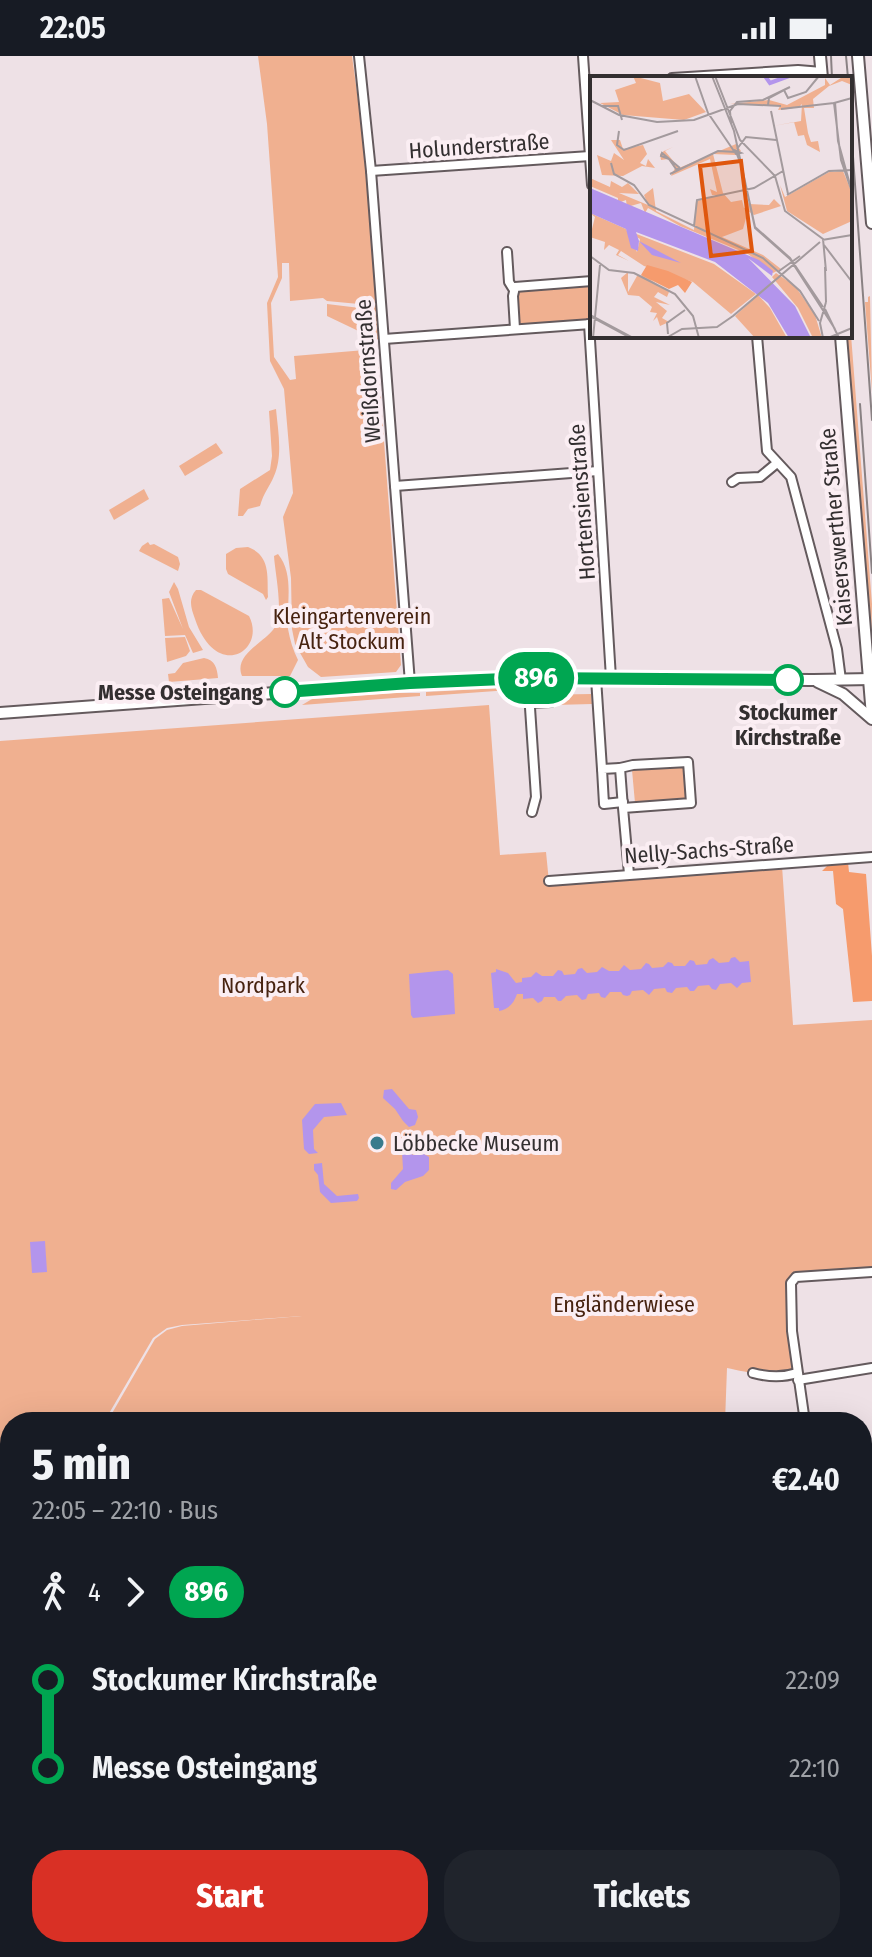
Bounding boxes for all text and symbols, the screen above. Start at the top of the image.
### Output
text: 22:05 [40,10,106,46]
inset map [590,76,852,338]
street label: Holunderstraße [408,128,550,164]
street label: Weißdornstraße [350,298,386,444]
street label: Hortensienstraße [563,423,601,581]
street label: Kaiserswerther Straße [814,427,858,627]
park label: Kleingartenverein Alt Stockum [273,603,431,655]
line badge: 896 [490,652,582,704]
text: 896 [514,661,558,694]
marker: Stockumer Kirchstraße [773,665,803,695]
marker: Messe Osteingang [270,677,300,707]
place label: Messe Osteingang [98,679,263,706]
place label: Stockumer Kirchstraße [735,699,841,751]
street label: Nelly-Sachs-Straße [623,831,795,869]
park label: Nordpark [221,972,306,999]
place label: Löbbecke Museum [393,1130,559,1157]
marker: Löbbecke Museum [368,1134,386,1152]
park label: Engländerwiese [553,1291,695,1318]
text: 5 min [32,1438,131,1491]
text: €2.40 [772,1462,840,1498]
text: 22:05 – 22:10 · Bus [32,1495,218,1526]
icon: walk [32,1570,76,1614]
icon: forward [113,1570,157,1614]
text: 896 [185,1575,228,1608]
text: 4 [88,1577,101,1608]
text: Stockumer Kirchstraße [92,1662,377,1698]
text: 22:09 [786,1665,840,1696]
text: Messe Osteingang [92,1750,317,1786]
text: 22:10 [789,1753,840,1784]
button: Start [32,1850,428,1942]
button: Tickets [444,1850,840,1942]

